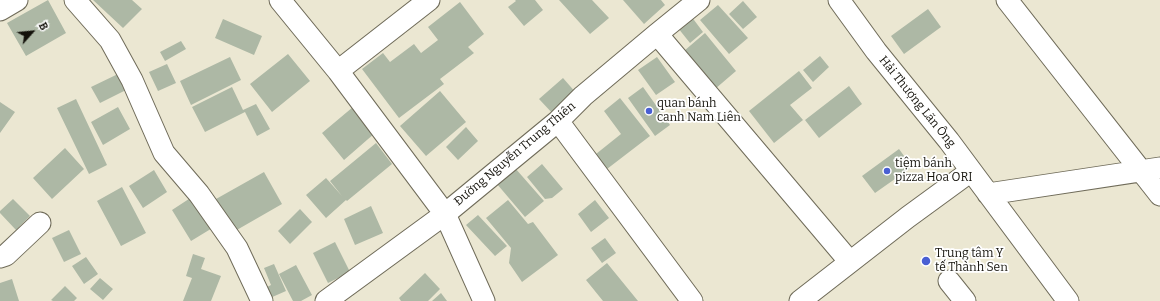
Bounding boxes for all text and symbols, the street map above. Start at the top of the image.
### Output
north arrow [12,12,52,52]
text: B [36,20,51,32]
street label: Hải Thượng Lãn Ông [876,53,958,151]
place label: quan bánh canh Nam Liên [657,97,741,125]
street label: Đường Nguyễn Trung Thiên [451,99,579,209]
marker: quan bánh canh Nam Liên [644,106,654,116]
place label: tiệm bánh pizza Hoa ORI [895,157,973,185]
marker: tiệm bánh pizza Hoa ORI [882,166,892,176]
place label: Trung tâm Y tế Thành Sen [935,247,1008,275]
marker: Trung tâm Y tế Thành Sen [920,255,932,267]

